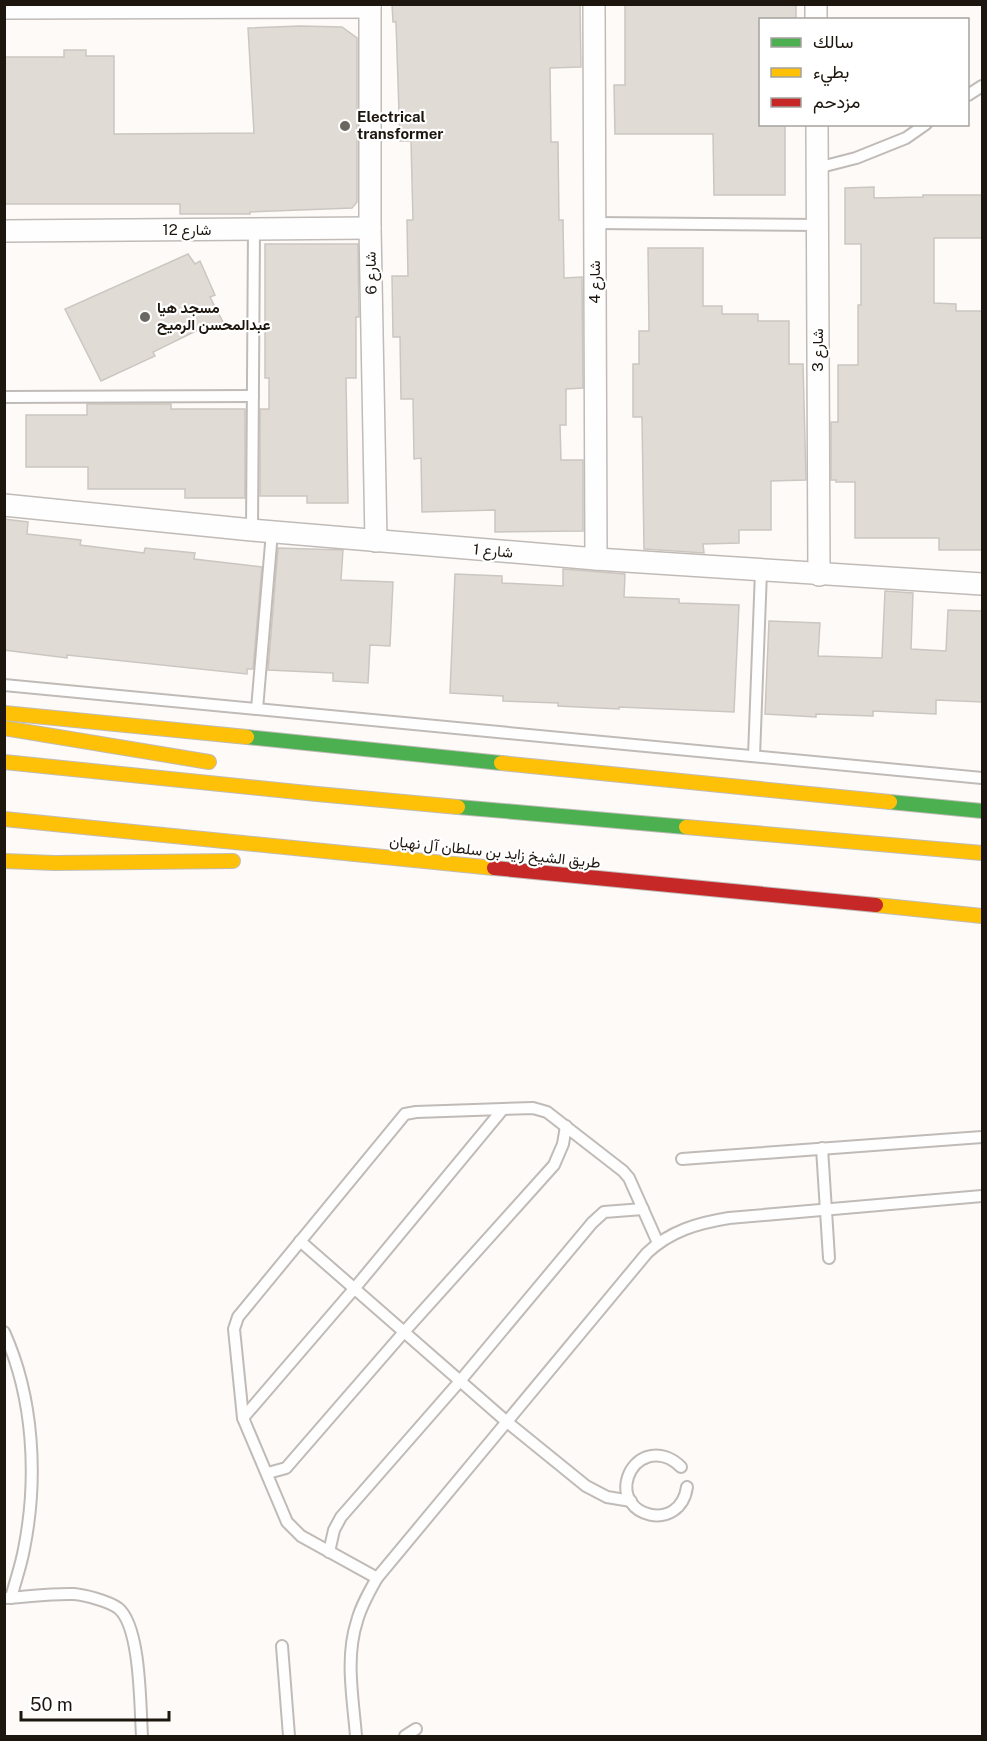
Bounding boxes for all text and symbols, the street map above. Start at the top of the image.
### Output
legend [759,18,969,126]
text: سالك [813,31,853,52]
text: بطيء [813,61,849,87]
text: مزدحم [813,91,860,114]
place label: Electrical transformer [357,108,443,142]
marker: Electrical transformer [338,119,352,133]
street label: شارع 12 [163,221,212,241]
street label: شارع 6 [362,251,382,295]
street label: شارع 4 [586,260,606,304]
place label: مسجد هيا عبدالمحسن الرميح [157,299,271,335]
marker: مسجد هيا عبدالمحسن الرميح [138,310,152,324]
street label: شارع 3 [809,328,829,372]
street label: شارع 1 [472,540,514,564]
street label: طريق الشيخ زايد بن سلطان آل نهيان [388,832,602,874]
scale bar [21,1684,170,1722]
text: 50 m [30,1694,73,1715]

